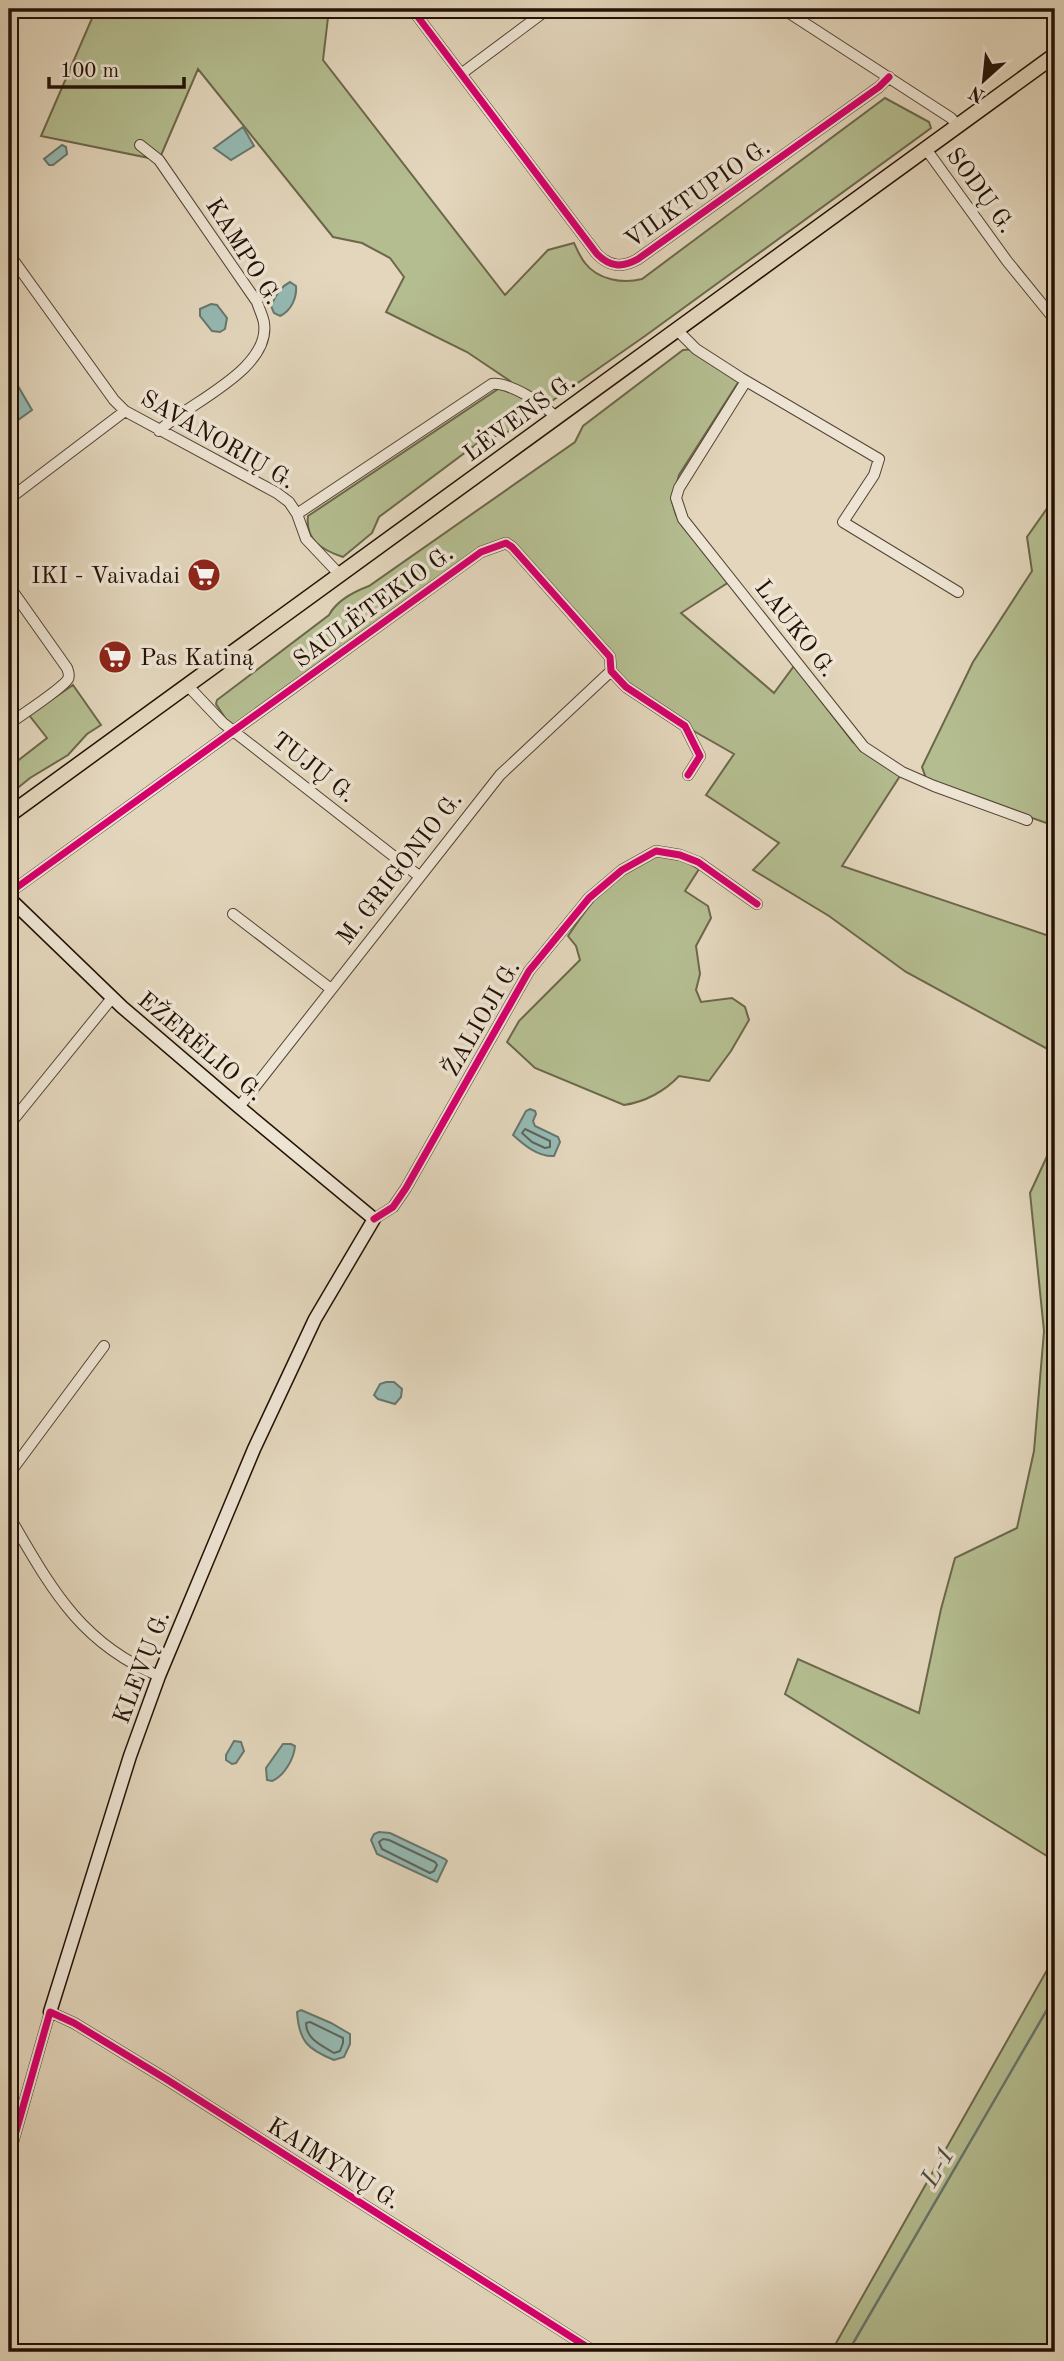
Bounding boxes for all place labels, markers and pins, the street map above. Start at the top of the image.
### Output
supermarket icon: IKI - Vaivadai [185,556,223,594]
place label: IKI - Vaivadai [31,565,180,589]
supermarket icon: Pas Katiną [96,638,134,676]
place label: Pas Katiną [140,647,254,671]

